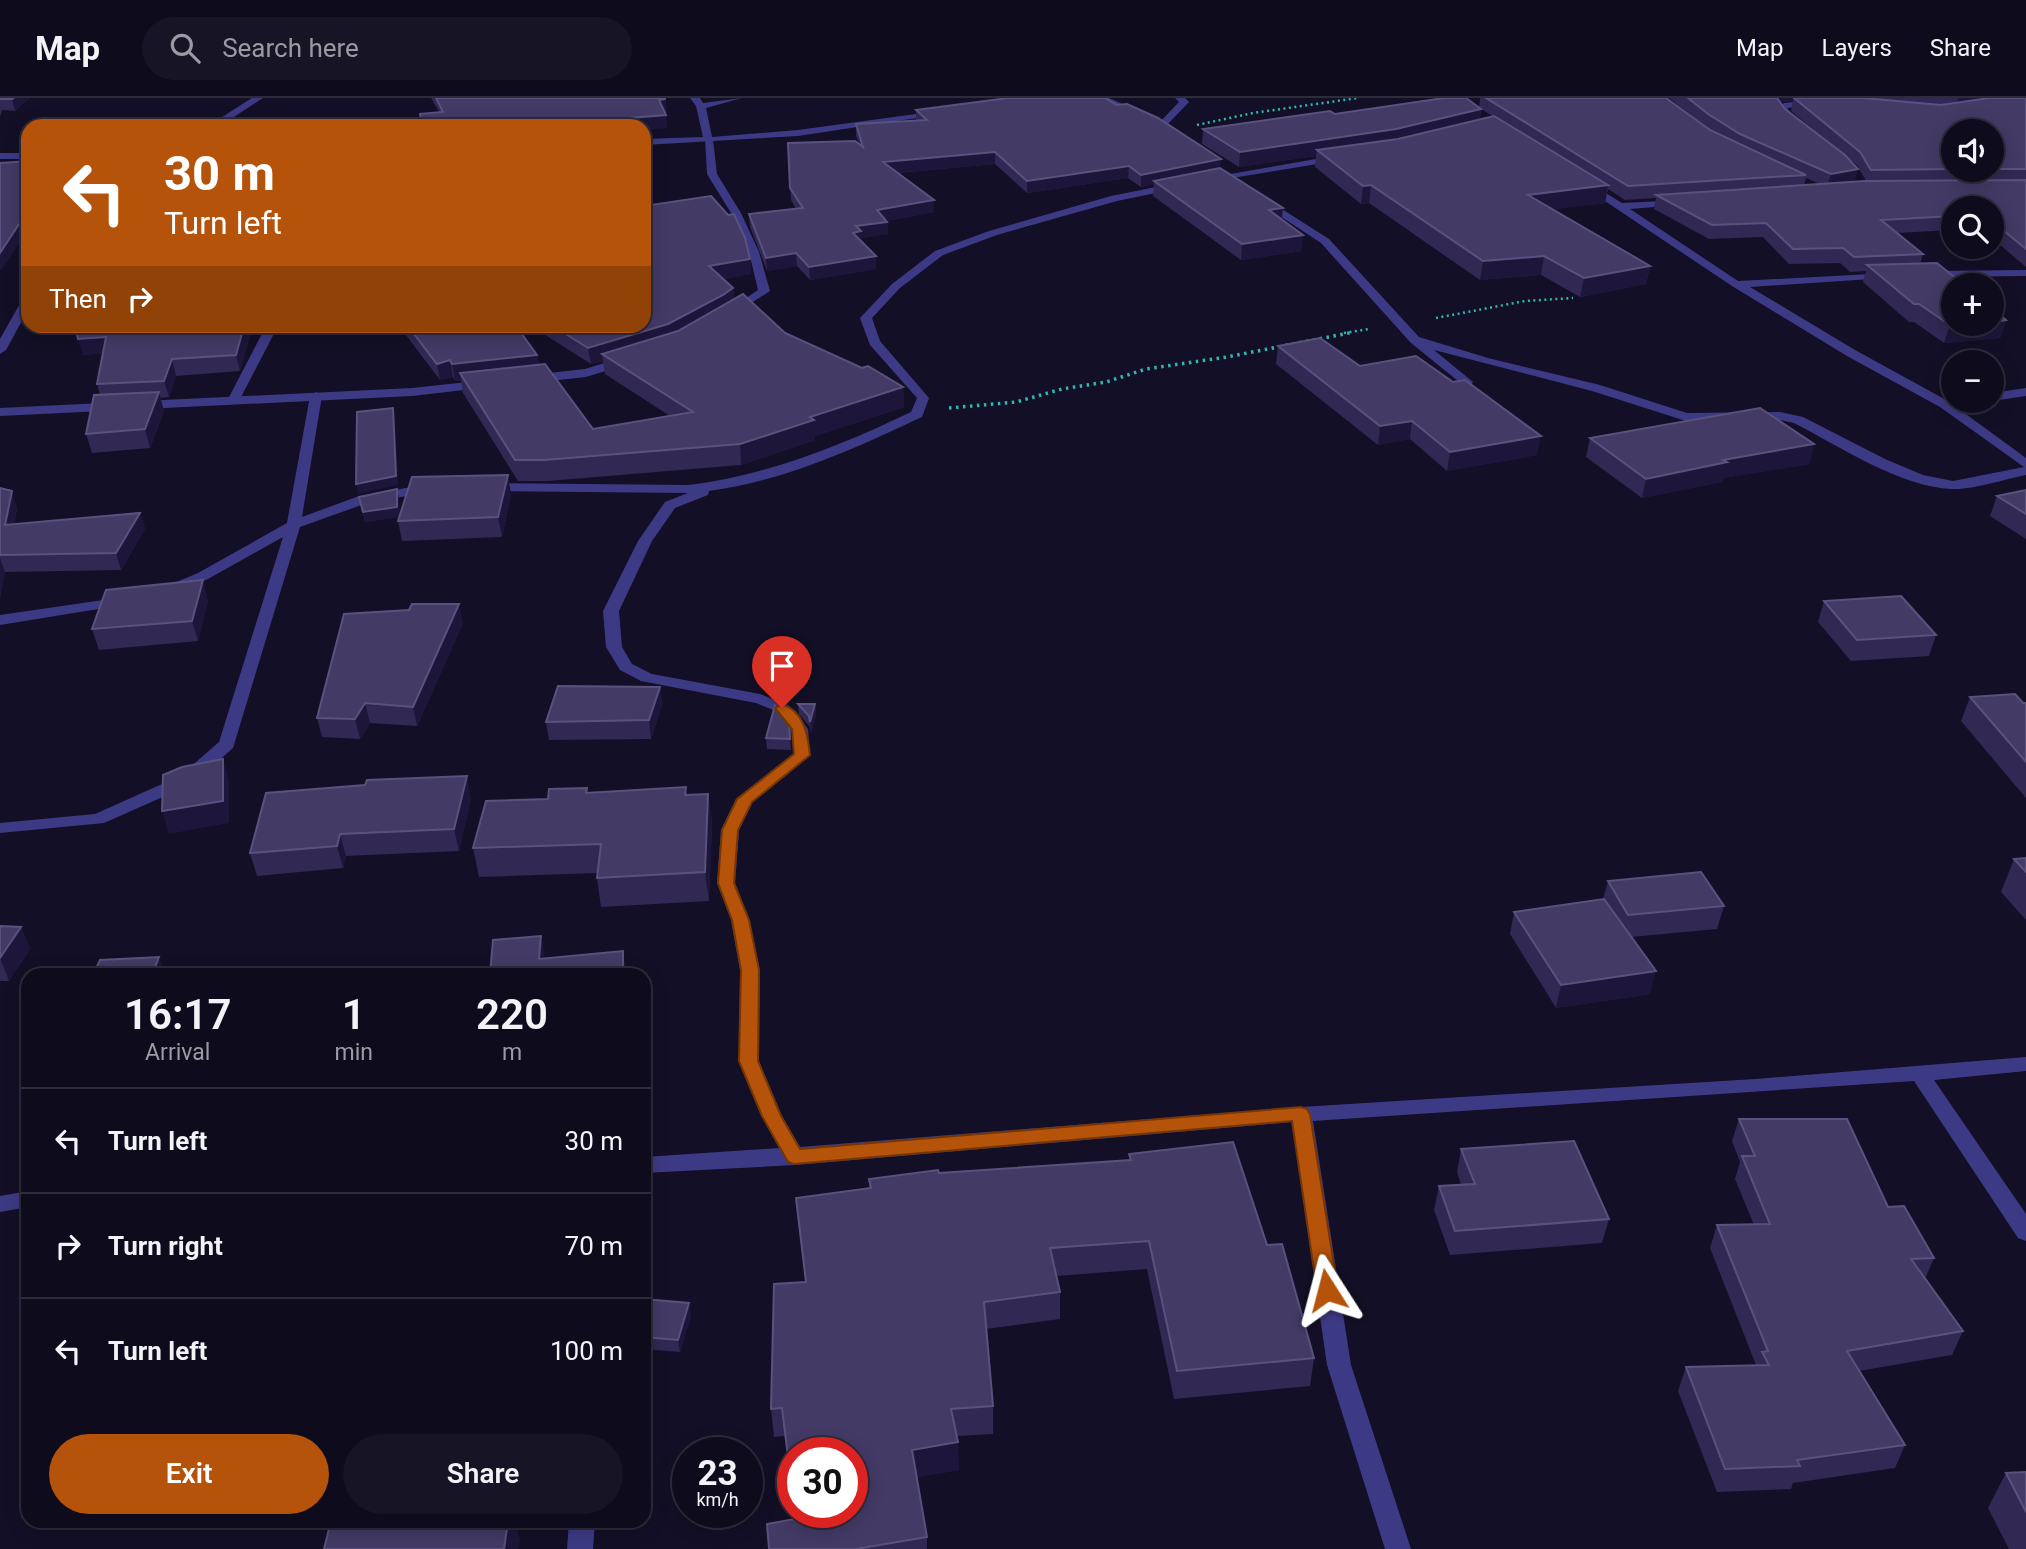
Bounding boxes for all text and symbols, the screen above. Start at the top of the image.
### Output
search box [142,17,632,80]
text: Map [35,29,100,68]
icon: search [166,29,204,67]
text: Search here [222,33,359,63]
text: Map [1736,34,1784,62]
text: Layers [1822,34,1892,62]
text: Share [1930,34,1991,62]
map controls [1941,119,2004,413]
button: sound [1941,119,2004,182]
text: 30 m [164,145,275,202]
icon: left [49,147,140,238]
button: search [1941,196,2004,259]
text: Turn left [164,204,282,242]
button: + [1941,273,2004,336]
icon: right [121,280,159,318]
text: Then [49,284,107,314]
button: − [1941,350,2004,413]
pin [752,636,812,708]
icon: arrive [763,647,801,685]
text: 16:17 [124,990,231,1039]
text: 1 [342,990,366,1039]
text: 220 [476,990,548,1039]
text: Arrival [145,1039,210,1066]
text: min [334,1039,373,1066]
text: m [502,1039,522,1066]
icon: left [49,1122,87,1160]
text: Turn left [108,1126,207,1156]
text: 30 m [565,1126,623,1156]
icon: right [49,1227,87,1265]
text: Turn right [108,1231,223,1261]
text: 70 m [565,1231,623,1261]
position arrow [1290,1253,1364,1327]
icon: left [49,1332,87,1370]
text: Turn left [108,1336,207,1366]
text: 100 m [550,1336,623,1366]
button: Exit [49,1434,329,1514]
button: Share [343,1434,623,1514]
speed limit sign: 30 [777,1437,868,1528]
text: 23 [697,1453,738,1494]
text: km/h [696,1489,739,1510]

